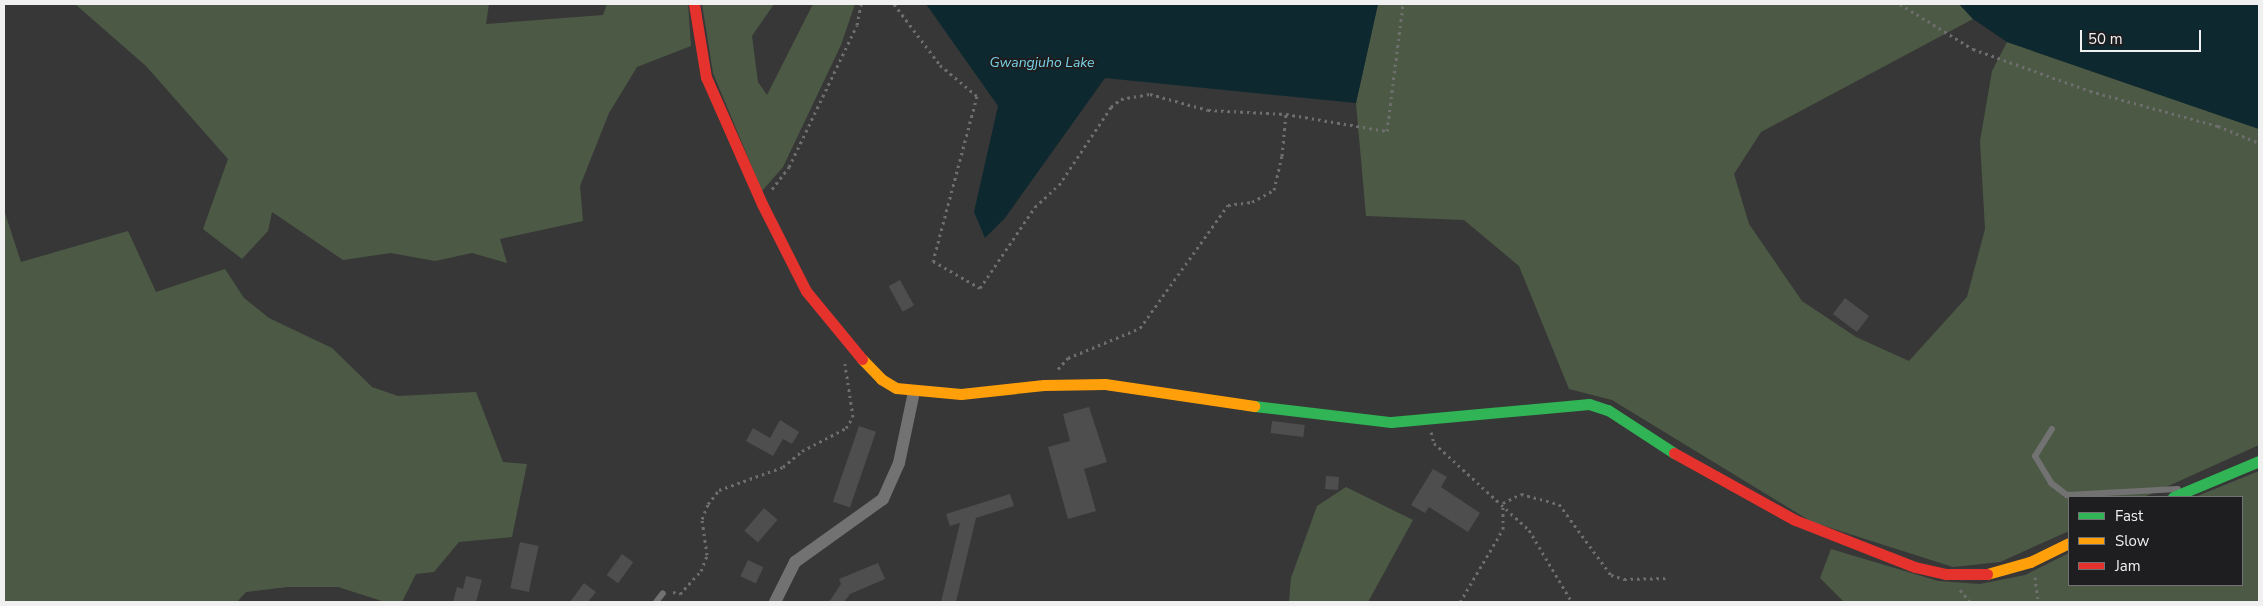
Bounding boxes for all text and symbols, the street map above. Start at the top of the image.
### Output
scale bar [2083,20,2204,52]
text: 50 m [2088,29,2123,49]
water label: Gwangjuho Lake [989,55,1095,71]
legend [2068,496,2243,586]
text: Fast [2115,506,2143,526]
text: Slow [2115,531,2149,551]
text: Jam [2115,556,2141,576]

